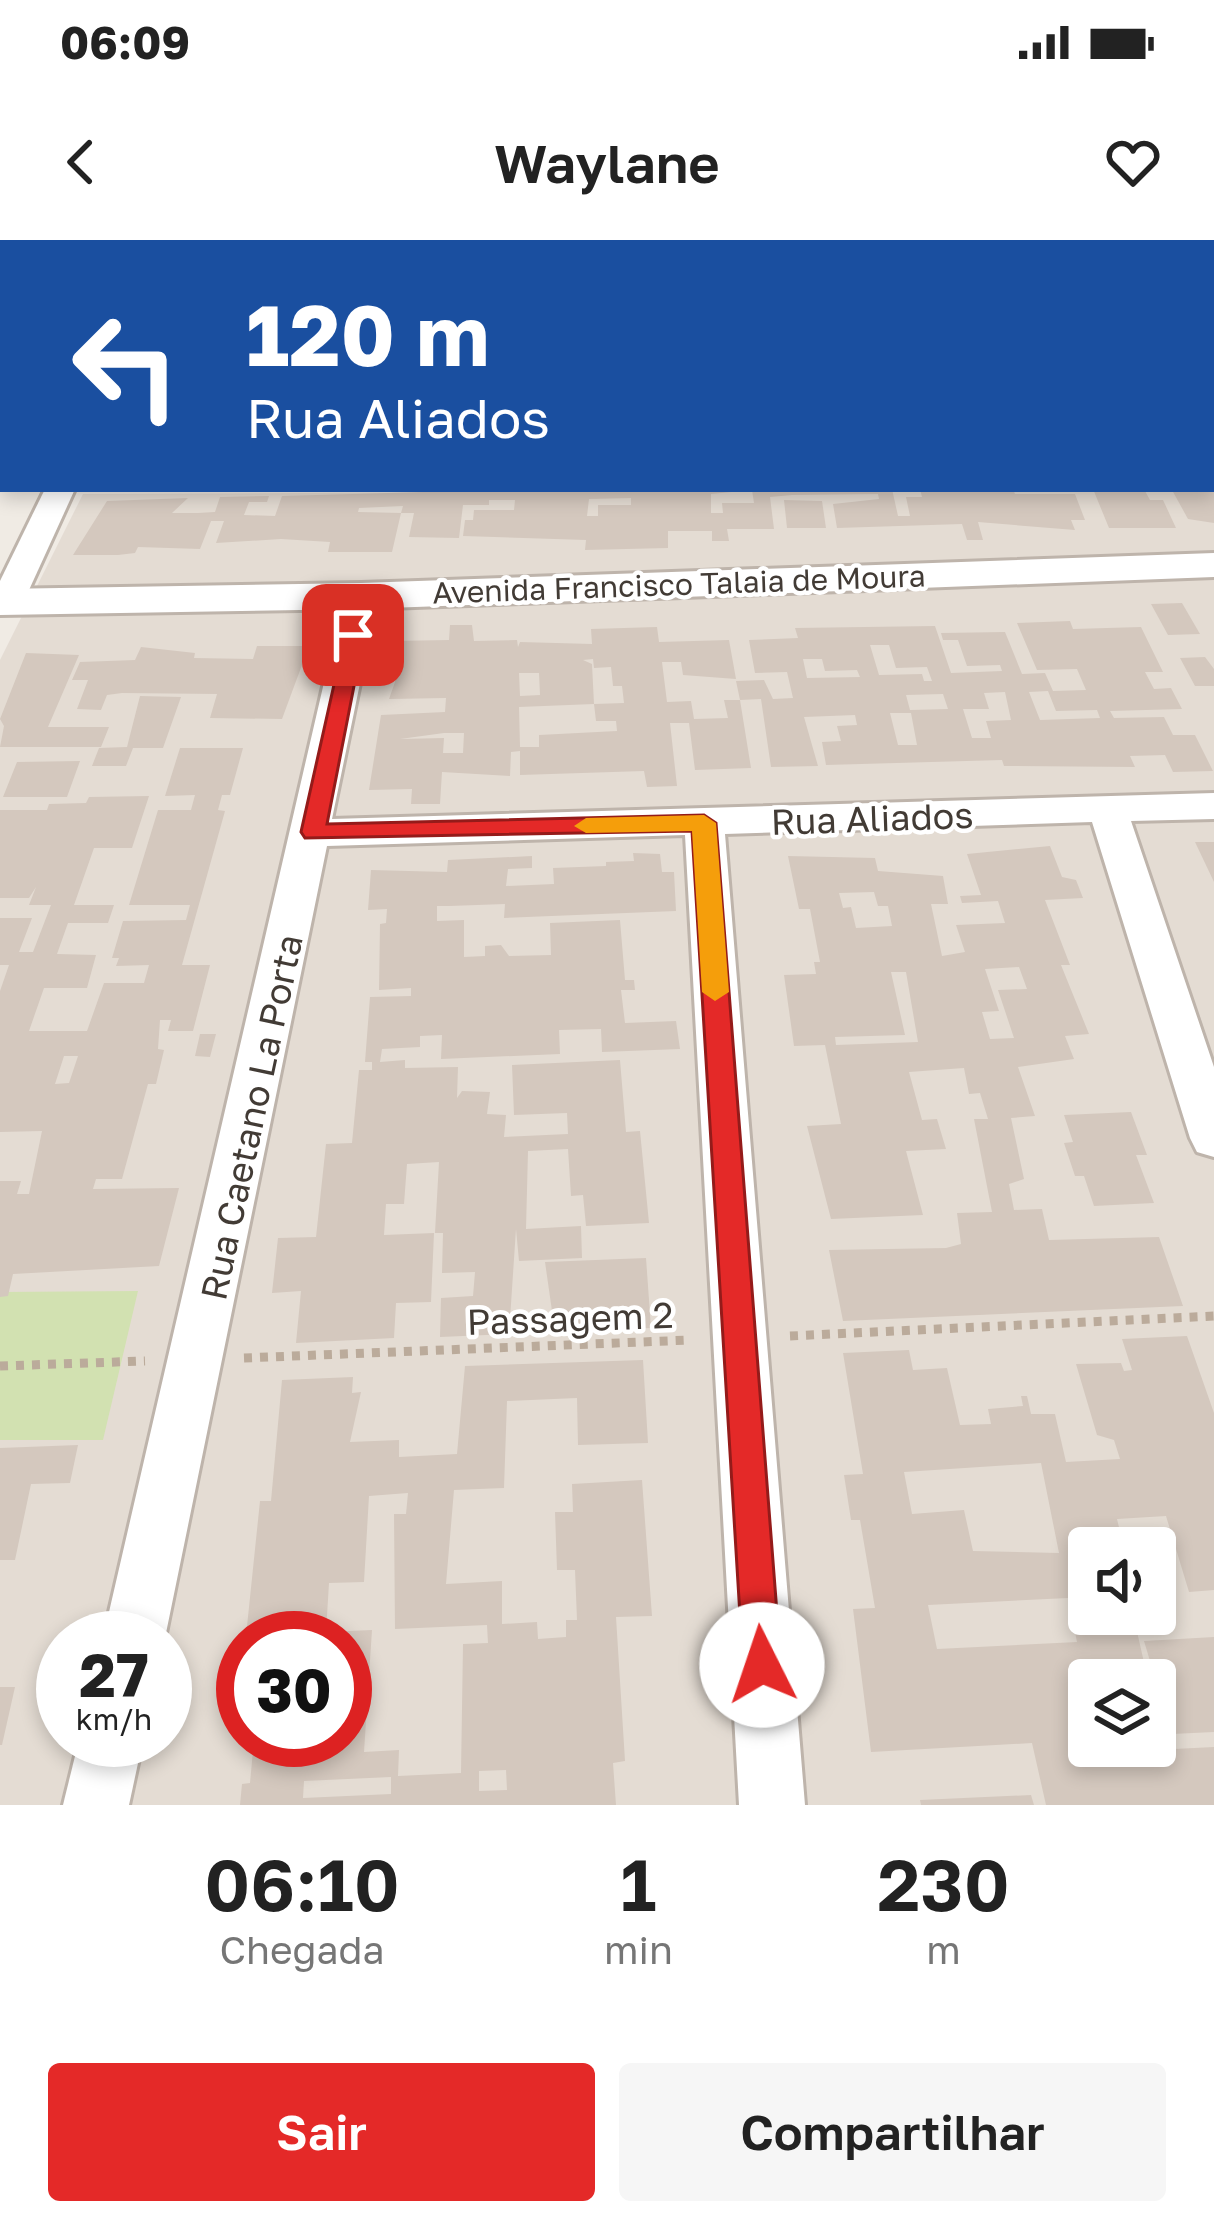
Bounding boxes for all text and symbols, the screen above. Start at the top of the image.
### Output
text: 06:09 [60,15,190,69]
icon: back [48,129,114,195]
icon: heart [1100,129,1166,195]
text: Waylane [494,130,720,195]
text: 120 m [246,284,490,384]
icon: left [48,288,204,444]
text: Rua Aliados [246,385,550,450]
street label: Avenida Francisco Talaia de Moura [432,557,926,611]
pin [302,584,404,686]
icon: arrive [320,602,386,668]
street label: Rua Aliados [770,793,974,843]
street label: Rua Caetano La Porta [191,930,311,1304]
street label: Passagem 2 [466,1293,674,1343]
map controls [1068,1527,1176,1767]
button: sound [1068,1527,1176,1635]
position arrow [699,1602,825,1728]
speed limit sign: 30 [216,1611,372,1767]
text: 27 [79,1638,149,1710]
button: layers [1068,1659,1176,1767]
text: km/h [76,1701,152,1737]
text: 06:10 [204,1840,400,1927]
text: 1 [620,1840,657,1927]
text: 230 [877,1840,1010,1927]
text: Chegada [219,1926,385,1973]
text: min [604,1926,673,1973]
text: m [926,1926,961,1973]
button: Sair [48,2063,595,2201]
button: Compartilhar [619,2063,1166,2201]

